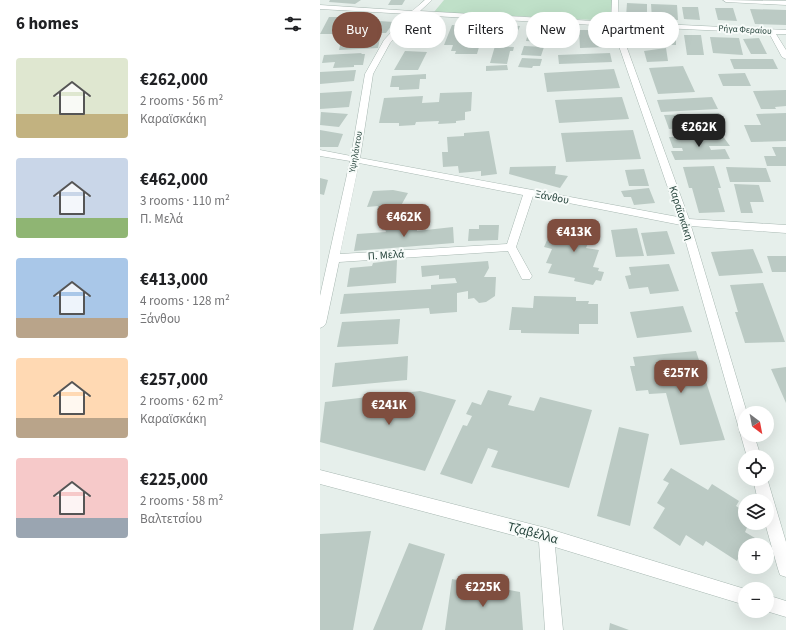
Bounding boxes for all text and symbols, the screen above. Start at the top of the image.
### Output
text: 6 homes [16,12,78,36]
chip: Buy [332,12,382,48]
chip: Rent [390,12,446,48]
chip: Filters [454,12,518,48]
chip: New [526,12,580,48]
chip: Apartment [588,12,679,48]
icon: filters [282,13,304,35]
street label: Ρήγα Φεραίου [718,22,772,38]
text: €262,000 [140,68,208,92]
icon: home [48,74,96,122]
text: 2 rooms · 56 m² [140,92,223,110]
text: Καραϊσκάκη [140,110,206,128]
pin: €262K [671,114,727,148]
text: €262K [681,118,717,136]
street label: Υψηλάντου [346,130,366,175]
text: €462,000 [140,168,208,192]
icon: home [48,174,96,222]
street label: Καραϊσκάκη [665,184,697,242]
street label: Ξάνθου [534,186,570,208]
text: 3 rooms · 110 m² [140,192,230,210]
pin: €462K [376,204,432,238]
text: €462K [386,208,422,226]
text: Π. Μελά [140,210,183,228]
pin: €413K [546,219,602,253]
text: €413K [556,223,592,241]
street label: Π. Μελά [367,246,405,264]
text: €413,000 [140,268,208,292]
icon: home [48,274,96,322]
text: 4 rooms · 128 m² [140,292,230,310]
text: Ξάνθου [140,310,180,328]
pin: €257K [653,360,709,394]
text: €257K [663,364,699,382]
text: €257,000 [140,368,208,392]
icon: home [48,374,96,422]
text: 2 rooms · 62 m² [140,392,223,410]
pin: €241K [361,392,417,426]
text: €241K [371,396,407,414]
north arrow [738,406,774,442]
map controls [738,406,774,618]
text: Καραϊσκάκη [140,410,206,428]
button: locate [738,450,774,486]
text: €225,000 [140,468,208,492]
icon: home [48,474,96,522]
text: 2 rooms · 58 m² [140,492,223,510]
button: layers [738,494,774,530]
text: Βαλτετσίου [140,510,202,528]
street label: Τζαβέλλα [506,518,561,549]
button: + [738,538,774,574]
pin: €225K [455,574,511,608]
text: €225K [465,578,501,596]
button: − [738,582,774,618]

